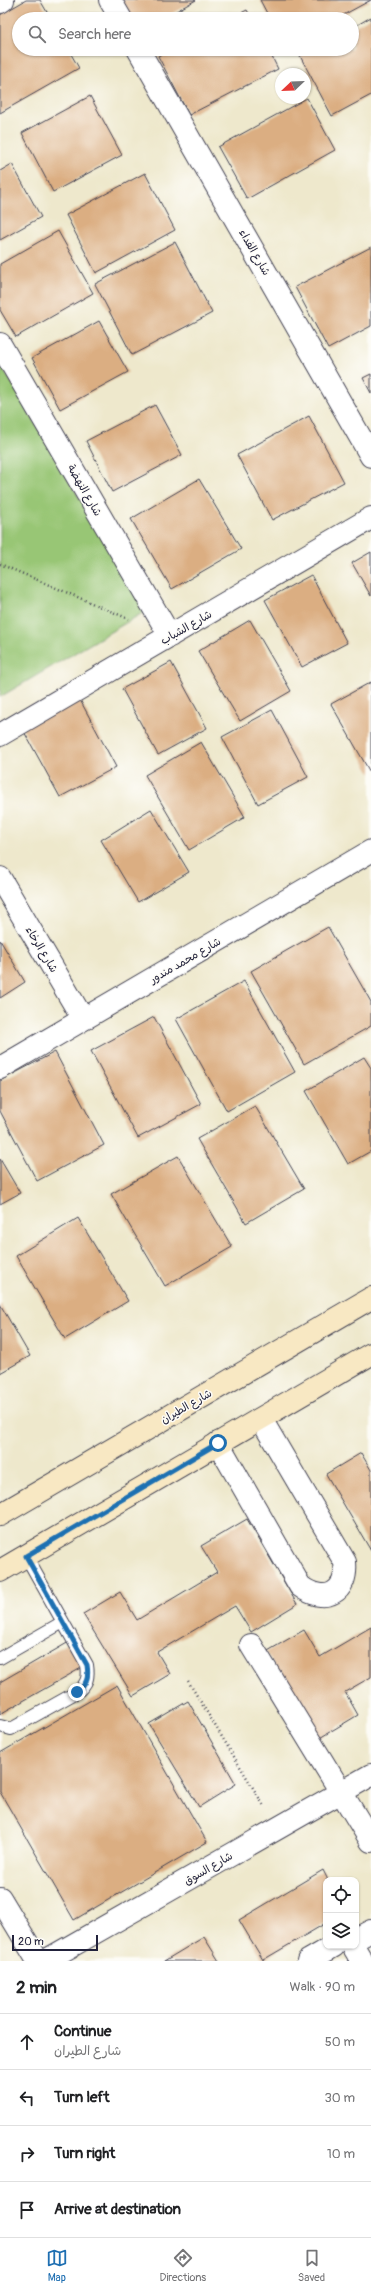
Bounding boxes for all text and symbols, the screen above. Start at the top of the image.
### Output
search box [12,12,359,56]
icon: search [26,23,48,45]
text: Search here [58,25,131,44]
north arrow [275,68,311,104]
street label: شارع الفداء [234,227,273,279]
street label: شارع النهضة [63,462,104,519]
street label: شارع الشباب [158,608,215,649]
street label: شارع الرخاء [21,924,60,976]
street label: شارع محمد مندور [147,935,224,988]
street label: شارع الطيران [158,1387,215,1428]
route start [209,1434,227,1452]
route end [68,1683,86,1701]
street label: شارع السوق [182,1849,236,1889]
map controls [323,1877,359,1949]
button: locate [323,1877,359,1913]
button: layers [323,1913,359,1949]
scale bar [12,1933,98,1952]
text: 20 m [18,1935,44,1948]
text: 2 min [16,1977,57,1998]
text: Walk · 90 m [290,1979,355,1995]
text: Continue [54,2022,112,2041]
icon: ahead [16,2031,38,2053]
text: 50 m [325,2034,355,2050]
text: شارع الطيران [54,2043,121,2059]
icon: left [16,2087,38,2109]
text: Turn left [54,2088,110,2107]
text: 30 m [325,2090,355,2106]
icon: right [16,2143,38,2165]
text: Turn right [54,2144,115,2163]
text: 10 m [327,2146,355,2162]
icon: arrive [16,2199,38,2221]
text: Arrive at destination [54,2200,181,2219]
tab: Map [46,2247,68,2284]
tab: Directions [160,2247,206,2284]
tab: Saved [298,2247,325,2284]

